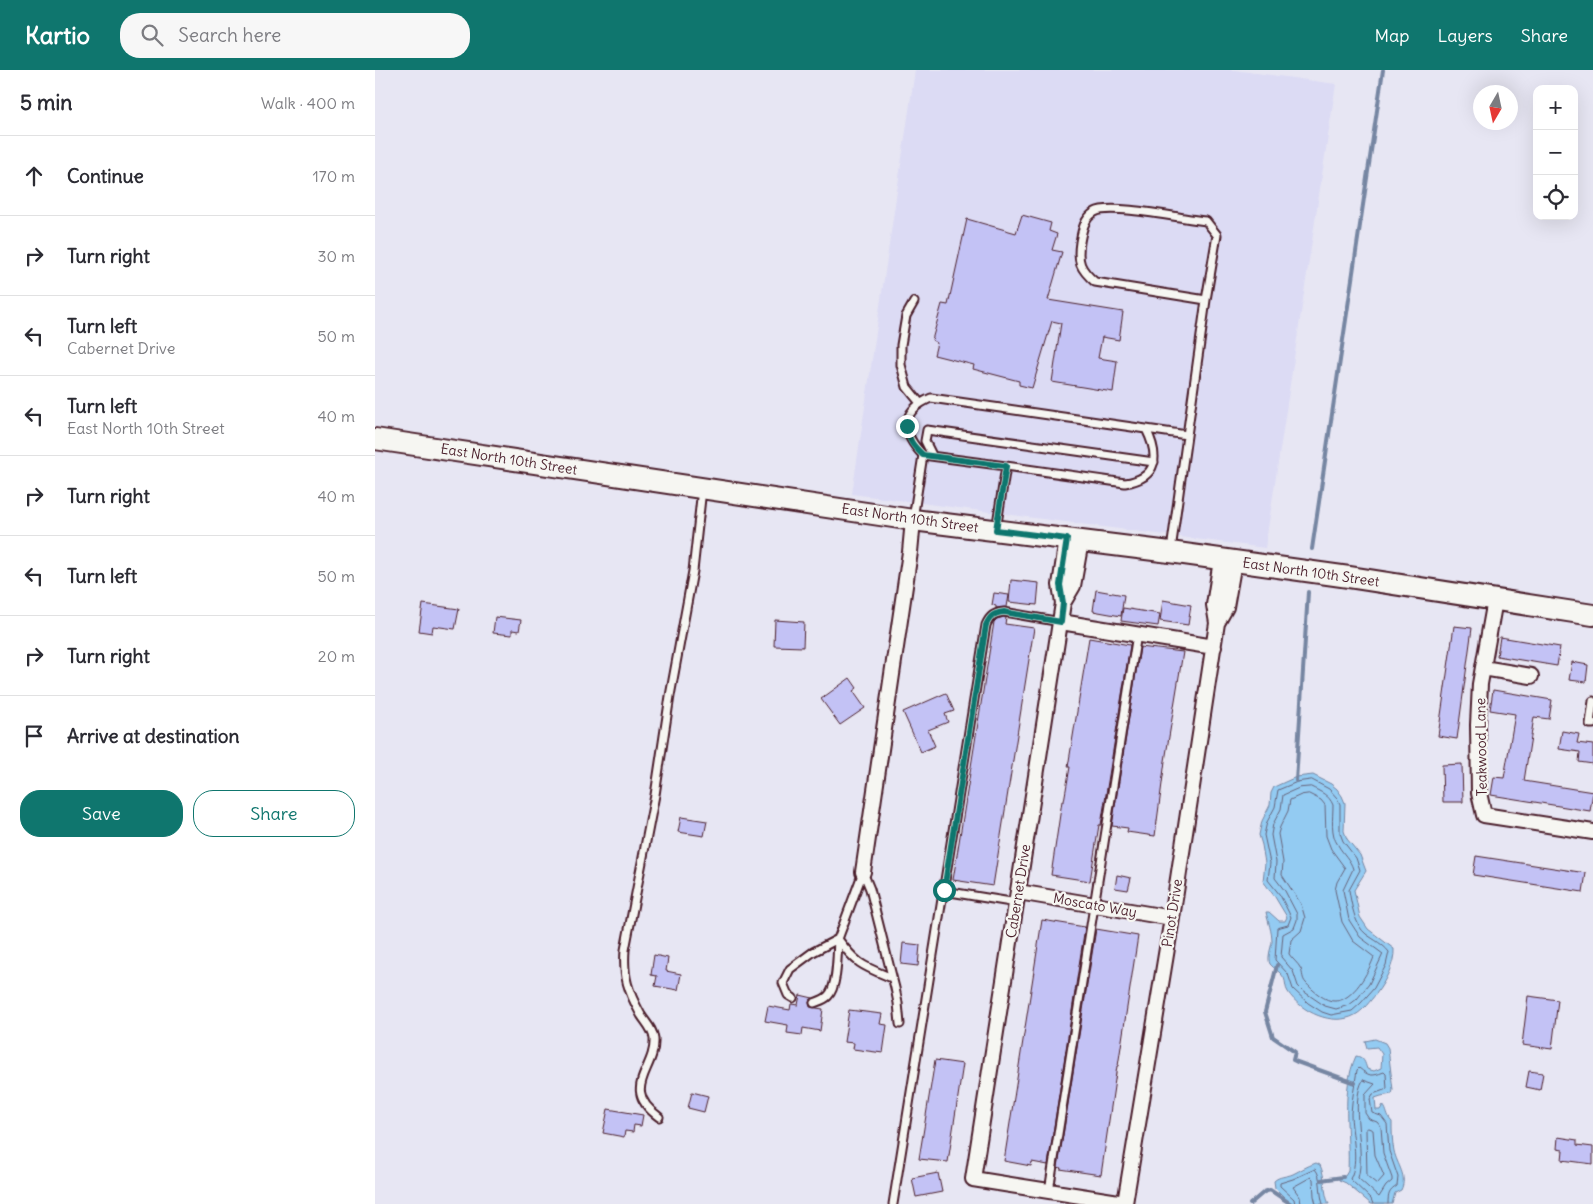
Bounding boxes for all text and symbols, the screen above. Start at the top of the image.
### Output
search box [120,13,470,58]
text: Kartio [25,20,90,50]
icon: search [138,21,166,49]
text: Search here [178,23,281,47]
text: Map [1374,24,1409,47]
text: Layers [1437,24,1493,47]
text: Share [1521,24,1568,47]
north arrow [1473,85,1518,130]
map controls [1533,85,1578,220]
button: + [1533,85,1578,130]
text: 5 min [20,89,72,116]
text: Walk · 400 m [261,93,355,113]
button: − [1533,130,1578,175]
icon: ahead [20,162,48,190]
text: Continue [67,164,144,188]
text: 170 m [312,166,355,186]
button: locate [1533,175,1578,220]
icon: right [20,242,48,270]
text: Turn right [67,244,150,268]
text: 30 m [318,246,355,266]
text: Turn left [67,314,137,338]
icon: left [20,322,48,350]
text: 50 m [317,326,355,346]
text: Cabernet Drive [67,338,175,358]
text: Turn left [67,394,137,418]
icon: left [20,402,48,430]
text: 40 m [317,406,355,426]
route end [896,415,919,438]
text: East North 10th Street [67,418,225,438]
street label: East North 10th Street [439,439,579,479]
icon: right [20,482,48,510]
text: Turn right [67,484,150,508]
text: 40 m [317,486,355,506]
street label: East North 10th Street [840,499,980,537]
street label: East North 10th Street [1241,553,1381,591]
icon: left [20,562,48,590]
text: Turn left [67,564,137,588]
text: 50 m [317,566,355,586]
icon: right [20,642,48,670]
text: Turn right [67,644,150,668]
text: 20 m [318,646,355,666]
street label: Teakwood Lane [1471,698,1491,796]
icon: arrive [20,722,48,750]
text: Arrive at destination [67,724,240,748]
button: Save [20,790,183,837]
button: Share [193,790,355,837]
street label: Cabernet Drive [1002,843,1034,939]
street label: Pinot Drive [1158,878,1186,948]
route start [933,879,956,902]
street label: Moscato Way [1052,889,1138,921]

